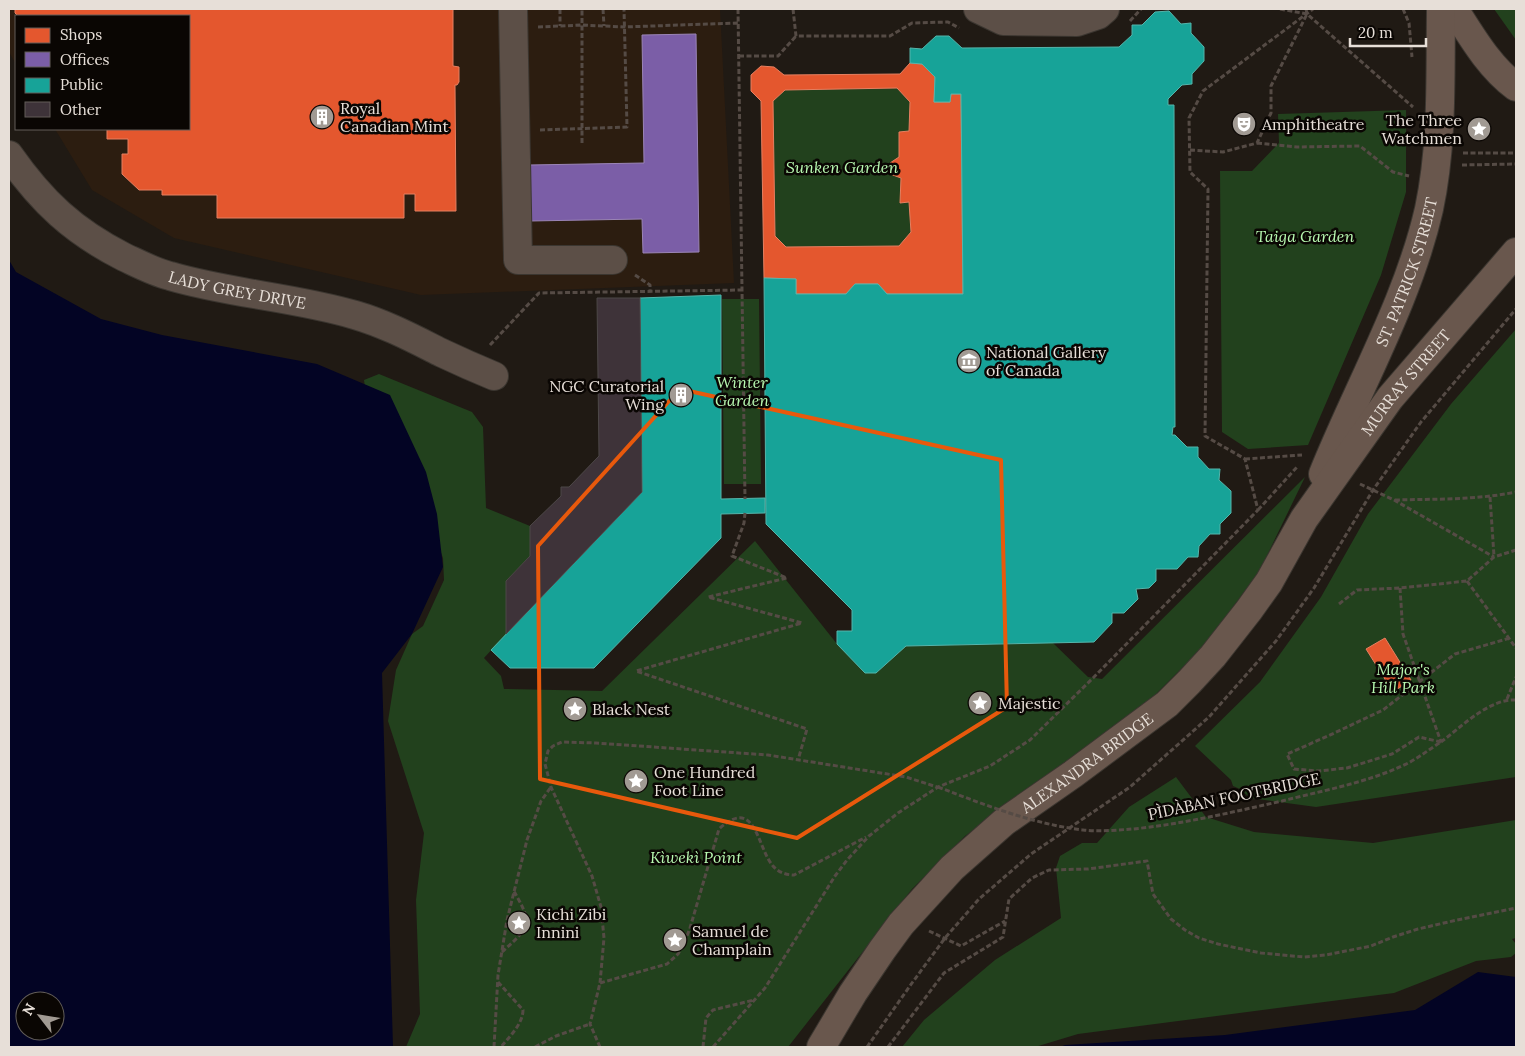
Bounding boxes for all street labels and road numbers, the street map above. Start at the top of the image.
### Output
street label: ST. PATRICK STREET [1371,196,1441,350]
street label: LADY GREY DRIVE [166,266,308,313]
street label: MURRAY STREET [1357,325,1455,439]
street label: ALEXANDRA BRIDGE [1016,708,1157,818]
street label: PÌDÀBAN FOOTBRIDGE [1146,768,1322,824]

